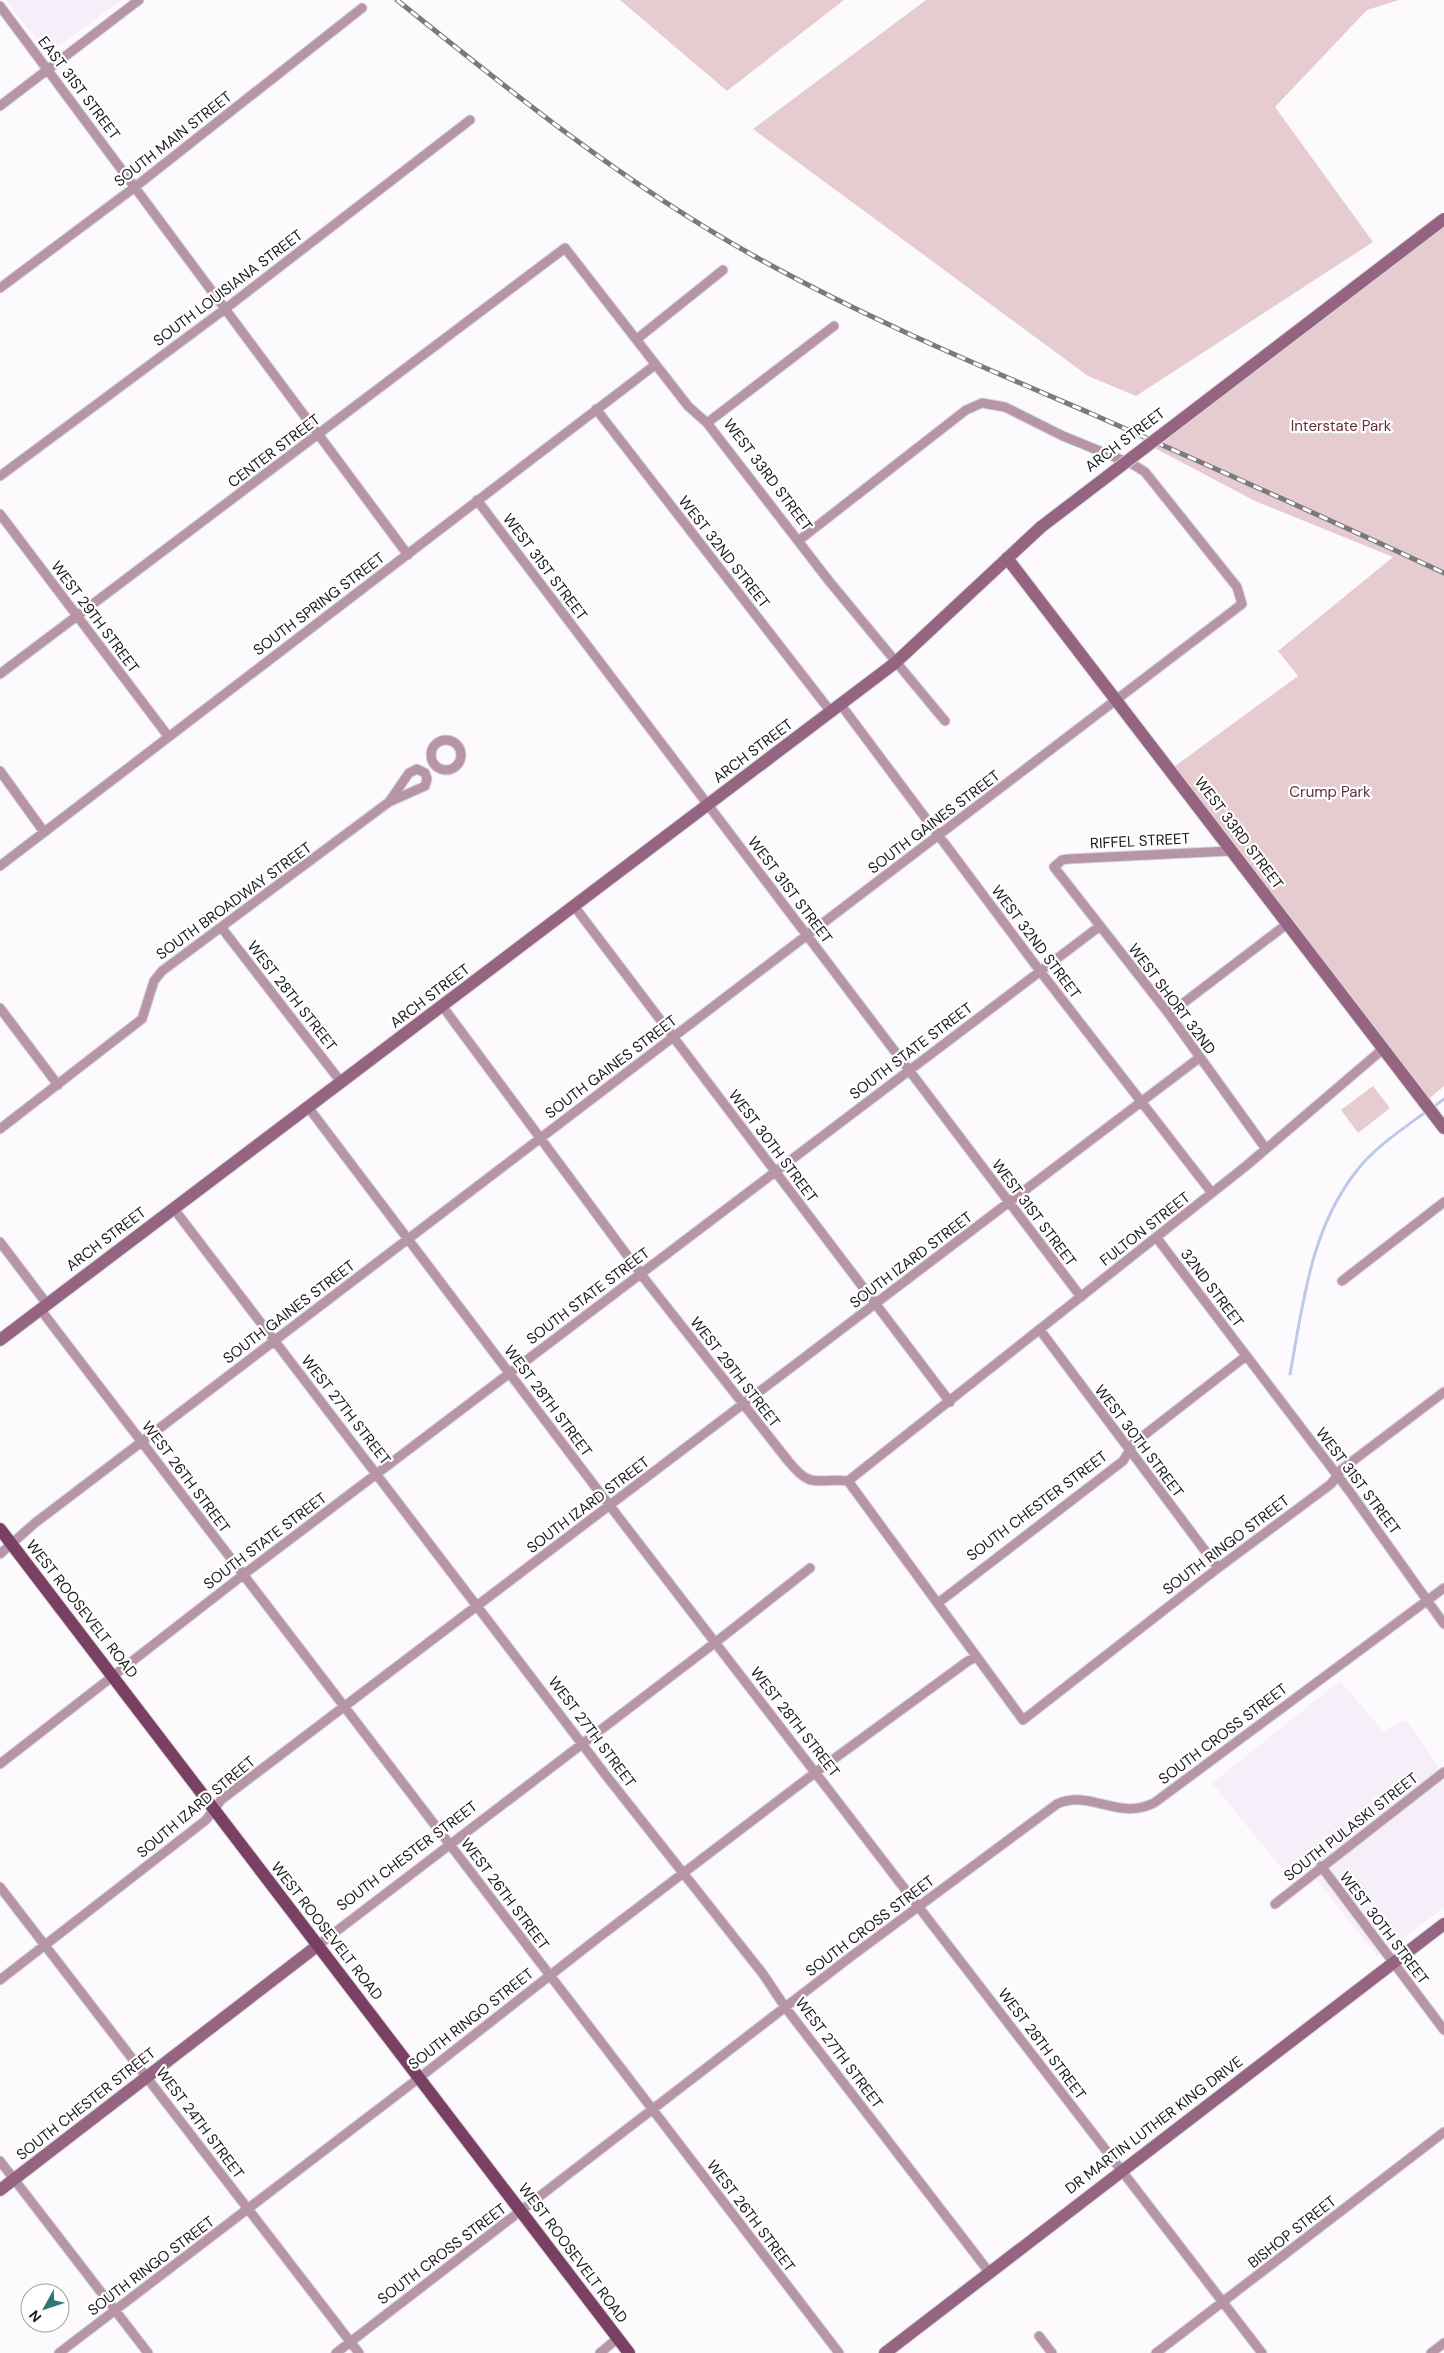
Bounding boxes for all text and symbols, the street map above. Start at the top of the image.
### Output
street label: EAST 31ST STREET [34,32,124,144]
street label: SOUTH MAIN STREET [110,87,236,191]
street label: SOUTH LOUISIANA STREET [149,225,307,351]
street label: ARCH STREET [1081,403,1169,477]
street label: CENTER STREET [224,410,324,492]
street label: WEST 33RD STREET [719,415,817,535]
park label: Interstate Park [1291,416,1392,436]
street label: WEST 32ND STREET [674,492,774,612]
street label: WEST 31ST STREET [498,509,592,625]
street label: SOUTH SPRING STREET [249,548,389,660]
street label: WEST 29TH STREET [46,557,144,677]
street label: ARCH STREET [709,714,797,788]
street label: SOUTH GAINES STREET [864,766,1004,878]
street label: WEST 33RD STREET [1190,773,1288,893]
park label: Crump Park [1289,782,1371,802]
street label: RIFFEL STREET [1090,828,1190,854]
street label: WEST 31ST STREET [743,832,837,948]
street label: SOUTH BROADWAY STREET [152,838,316,964]
street label: WEST 32ND STREET [987,881,1085,1003]
street label: WEST 28TH STREET [243,937,341,1055]
street label: WEST SHORT 32ND [1124,940,1220,1058]
street label: ARCH STREET [386,959,474,1033]
street label: SOUTH STATE STREET [845,998,977,1104]
street label: SOUTH GAINES STREET [541,1011,681,1123]
street label: WEST 30TH STREET [724,1086,822,1206]
street label: WEST 31ST STREET [987,1155,1081,1271]
street label: FULTON STREET [1096,1188,1194,1270]
street label: ARCH STREET [62,1202,150,1276]
street label: SOUTH IZARD STREET [846,1207,976,1313]
street label: SOUTH STATE STREET [522,1243,654,1349]
street label: 32ND STREET [1176,1245,1248,1331]
street label: SOUTH GAINES STREET [219,1256,359,1368]
street label: WEST 29TH STREET [686,1313,784,1431]
street label: WEST 28TH STREET [500,1341,596,1461]
street label: WEST 27TH STREET [297,1351,395,1469]
street label: WEST 30TH STREET [1090,1381,1188,1501]
street label: WEST 26TH STREET [137,1417,235,1537]
street label: WEST 31ST STREET [1311,1423,1405,1539]
street label: SOUTH CHESTER STREET [962,1446,1112,1566]
street label: SOUTH IZARD STREET [523,1452,653,1558]
street label: SOUTH STATE STREET [199,1488,331,1594]
street label: SOUTH RINGO STREET [1159,1491,1293,1599]
street label: WEST ROOSEVELT ROAD [22,1536,142,1682]
street label: WEST 28TH STREET [746,1663,844,1781]
street label: WEST 27TH STREET [544,1672,640,1792]
street label: SOUTH CROSS STREET [1154,1679,1292,1789]
street label: SOUTH IZARD STREET [133,1752,259,1862]
street label: SOUTH PULASKI STREET [1280,1768,1422,1886]
street label: SOUTH CHESTER STREET [332,1796,482,1916]
street label: WEST 26TH STREET [456,1834,554,1954]
street label: WEST ROOSEVELT ROAD [267,1858,387,2004]
street label: WEST 30TH STREET [1335,1868,1433,1988]
street label: SOUTH CROSS STREET [801,1871,939,1981]
street label: SOUTH RINGO STREET [404,1964,538,2074]
street label: WEST 28TH STREET [994,1984,1090,2104]
street label: WEST 27TH STREET [791,1993,887,2113]
street label: SOUTH CHESTER STREET [12,2043,160,2165]
street label: DR MARTIN LUTHER KING DRIVE [1061,2052,1247,2198]
street label: WEST 24TH STREET [152,2063,248,2183]
street label: WEST 26TH STREET [702,2156,800,2276]
street label: WEST ROOSEVELT ROAD [514,2179,632,2327]
street label: BISHOP STREET [1244,2191,1340,2273]
street label: SOUTH CROSS STREET [373,2199,511,2309]
street label: SOUTH RINGO STREET [84,2212,218,2320]
north arrow [20,2283,70,2333]
text: N [25,2307,45,2326]

